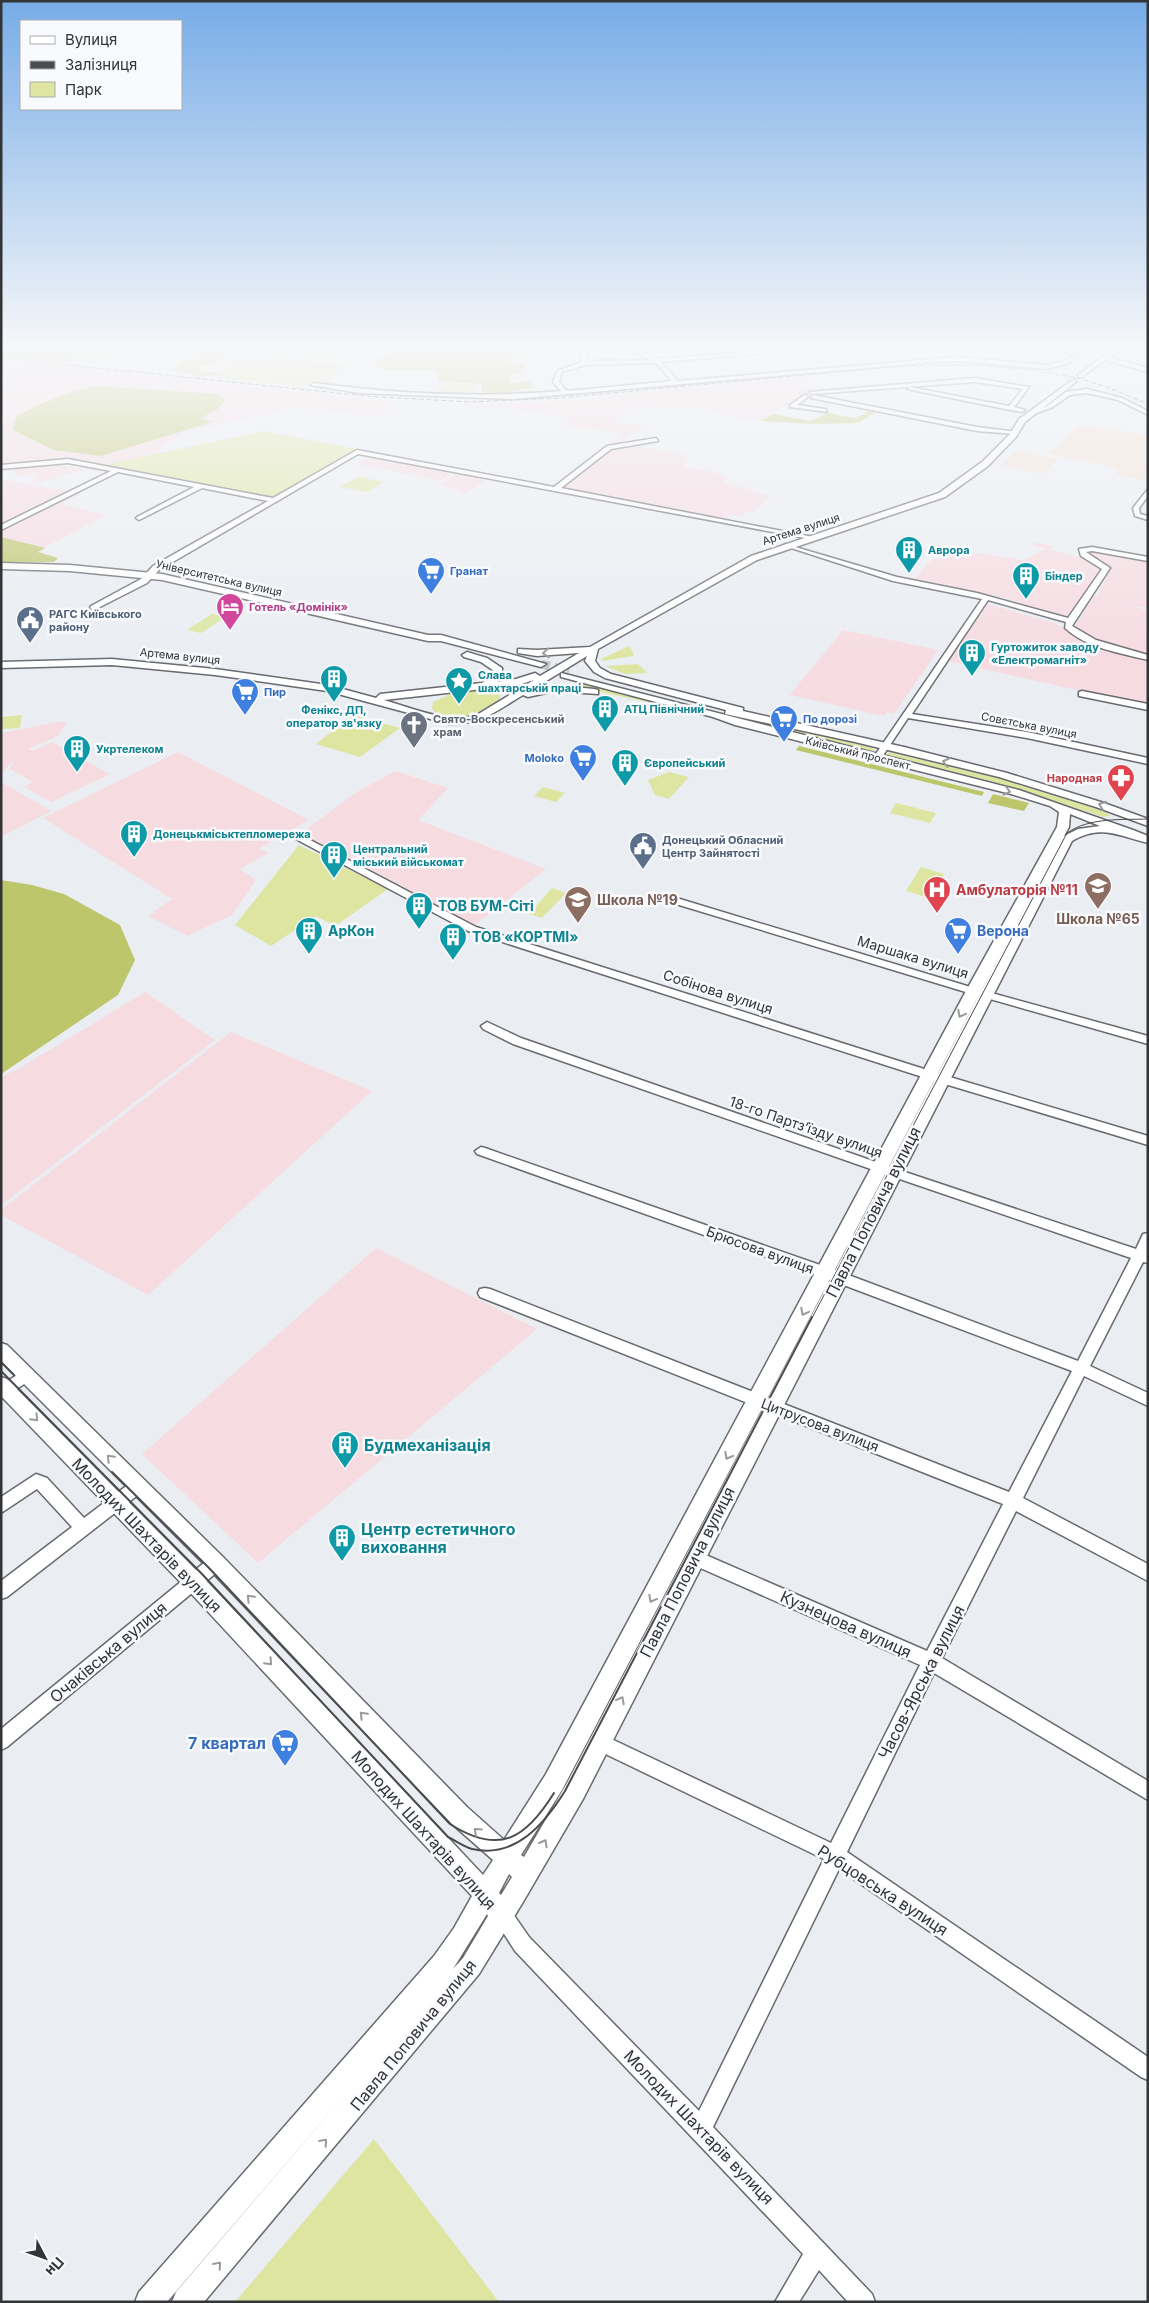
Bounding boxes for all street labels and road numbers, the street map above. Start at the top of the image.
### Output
street label: Артема вулиця [760,510,842,548]
street label: Університетська вулиця [155,557,283,599]
street label: Артема вулиця [139,645,221,667]
street label: Совєтська вулиця [980,709,1078,741]
street label: Київський проспект [804,733,913,773]
street label: Маршака вулиця [855,932,971,982]
street label: Собінова вулиця [661,966,775,1017]
street label: 18-го Партз’їзду вулиця [727,1092,885,1161]
street label: Павла Поповича вулиця [821,1123,925,1301]
street label: Брюсова вулиця [704,1222,816,1277]
street label: Цитрусова вулиця [759,1394,881,1455]
street label: Молодих Шахтарів вулиця [68,1454,226,1616]
street label: Павла Поповича вулиця [635,1483,739,1661]
street label: Кузнецова вулиця [777,1586,915,1662]
street label: Очаківська вулиця [45,1597,171,1707]
street label: Часов-Ярська вулиця [873,1602,969,1762]
street label: Молодих Шахтарів вулиця [347,1746,501,1914]
street label: Рубцовська вулиця [814,1840,952,1940]
street label: Павла Поповича вулиця [346,1955,480,2115]
street label: Молодих Шахтарів вулиця [620,2046,778,2208]

